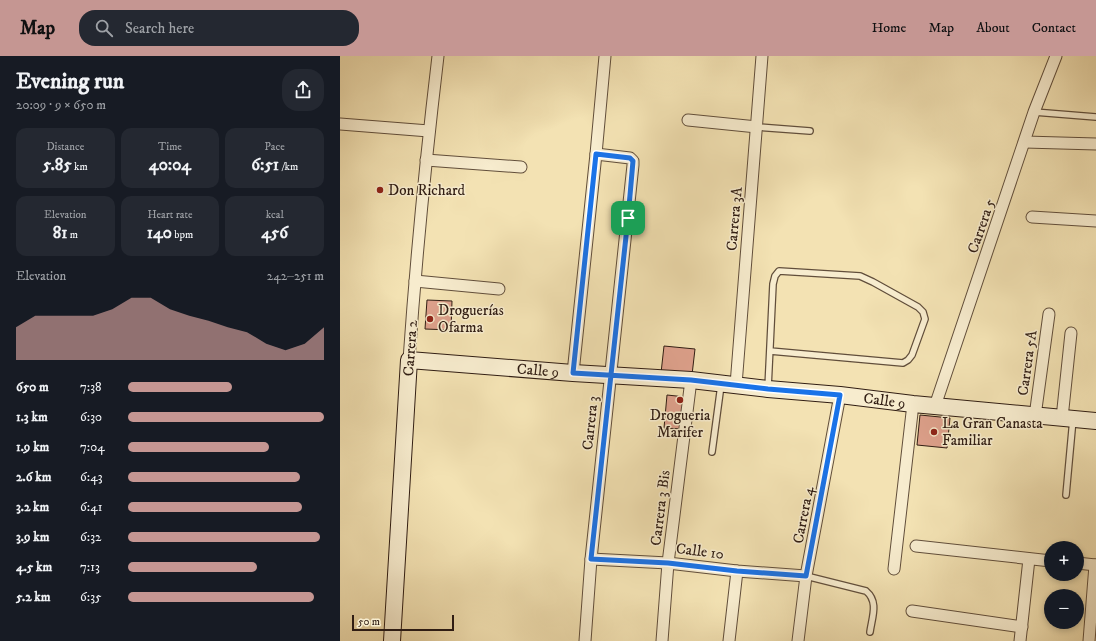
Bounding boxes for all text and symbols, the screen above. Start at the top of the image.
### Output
search box [79,10,359,46]
text: Map [20,17,55,40]
icon: search [93,17,115,39]
text: Search here [125,19,194,38]
text: Home [872,19,906,37]
text: Map [928,19,954,37]
text: About [976,19,1010,37]
text: Contact [1032,19,1076,37]
text: Evening run [16,68,124,95]
button: share [282,69,324,111]
text: 20:09 · 9 × 650 m [16,97,106,113]
text: Distance [46,140,84,154]
text: Time [158,140,182,154]
text: Pace [264,140,285,154]
text: 5.85 [43,154,72,176]
text: 40:04 [149,154,191,176]
text: 6:51 [251,154,279,176]
text: km [72,160,88,174]
text: /km [279,160,298,174]
place label: Don Richard [388,181,466,200]
marker: Don Richard [375,185,385,195]
street label: Carrera 3A [722,186,747,252]
street label: Carrera 5 [963,196,1000,256]
pin [611,201,645,235]
icon: arrive [617,207,639,229]
text: Elevation [44,208,87,222]
text: Heart rate [147,208,193,222]
text: kcal [266,208,284,222]
text: 81 [53,222,67,244]
text: 140 [147,222,172,244]
text: 456 [261,222,288,244]
text: m [67,228,78,242]
text: bpm [172,228,193,242]
text: Elevation [16,268,66,284]
text: 242–251 m [267,268,324,284]
place label: Droguerías Ofarma [438,301,504,337]
marker: Droguerías Ofarma [425,314,435,324]
street label: Carrera 2 [399,319,422,377]
street label: Carrera 5A [1014,329,1042,397]
street label: Calle 9 [516,360,560,382]
text: 650 m [16,379,49,395]
text: 7:38 [80,379,102,395]
street label: Calle 9 [862,389,907,413]
street label: Carrera 3 [578,395,603,451]
marker: Drogueria Marifer [675,395,685,405]
place label: Drogueria Marifer [650,406,711,442]
text: 1.3 km [16,409,48,425]
text: 6:30 [80,409,102,425]
place label: La Gran Canasta Familiar [942,414,1043,450]
marker: La Gran Canasta Familiar [929,427,939,437]
text: 1.9 km [16,439,49,455]
text: 7:04 [80,439,105,455]
text: 2.6 km [16,469,51,485]
text: 6:43 [80,469,103,485]
street label: Carrera 3 Bis [646,469,675,547]
street label: Carrera 4 [789,485,818,545]
text: 3.2 km [16,499,49,515]
text: 6:41 [80,499,102,515]
text: 3.9 km [16,529,49,545]
text: 6:32 [80,529,101,545]
street label: Calle 10 [675,539,725,564]
map controls [1044,541,1084,629]
button: + [1044,541,1084,581]
text: 4.5 km [16,559,52,575]
text: 7:13 [80,559,100,575]
text: 5.2 km [16,589,51,605]
text: 6:35 [80,589,101,605]
button: − [1044,589,1084,629]
scale bar [352,613,454,632]
text: 50 m [358,615,380,629]

